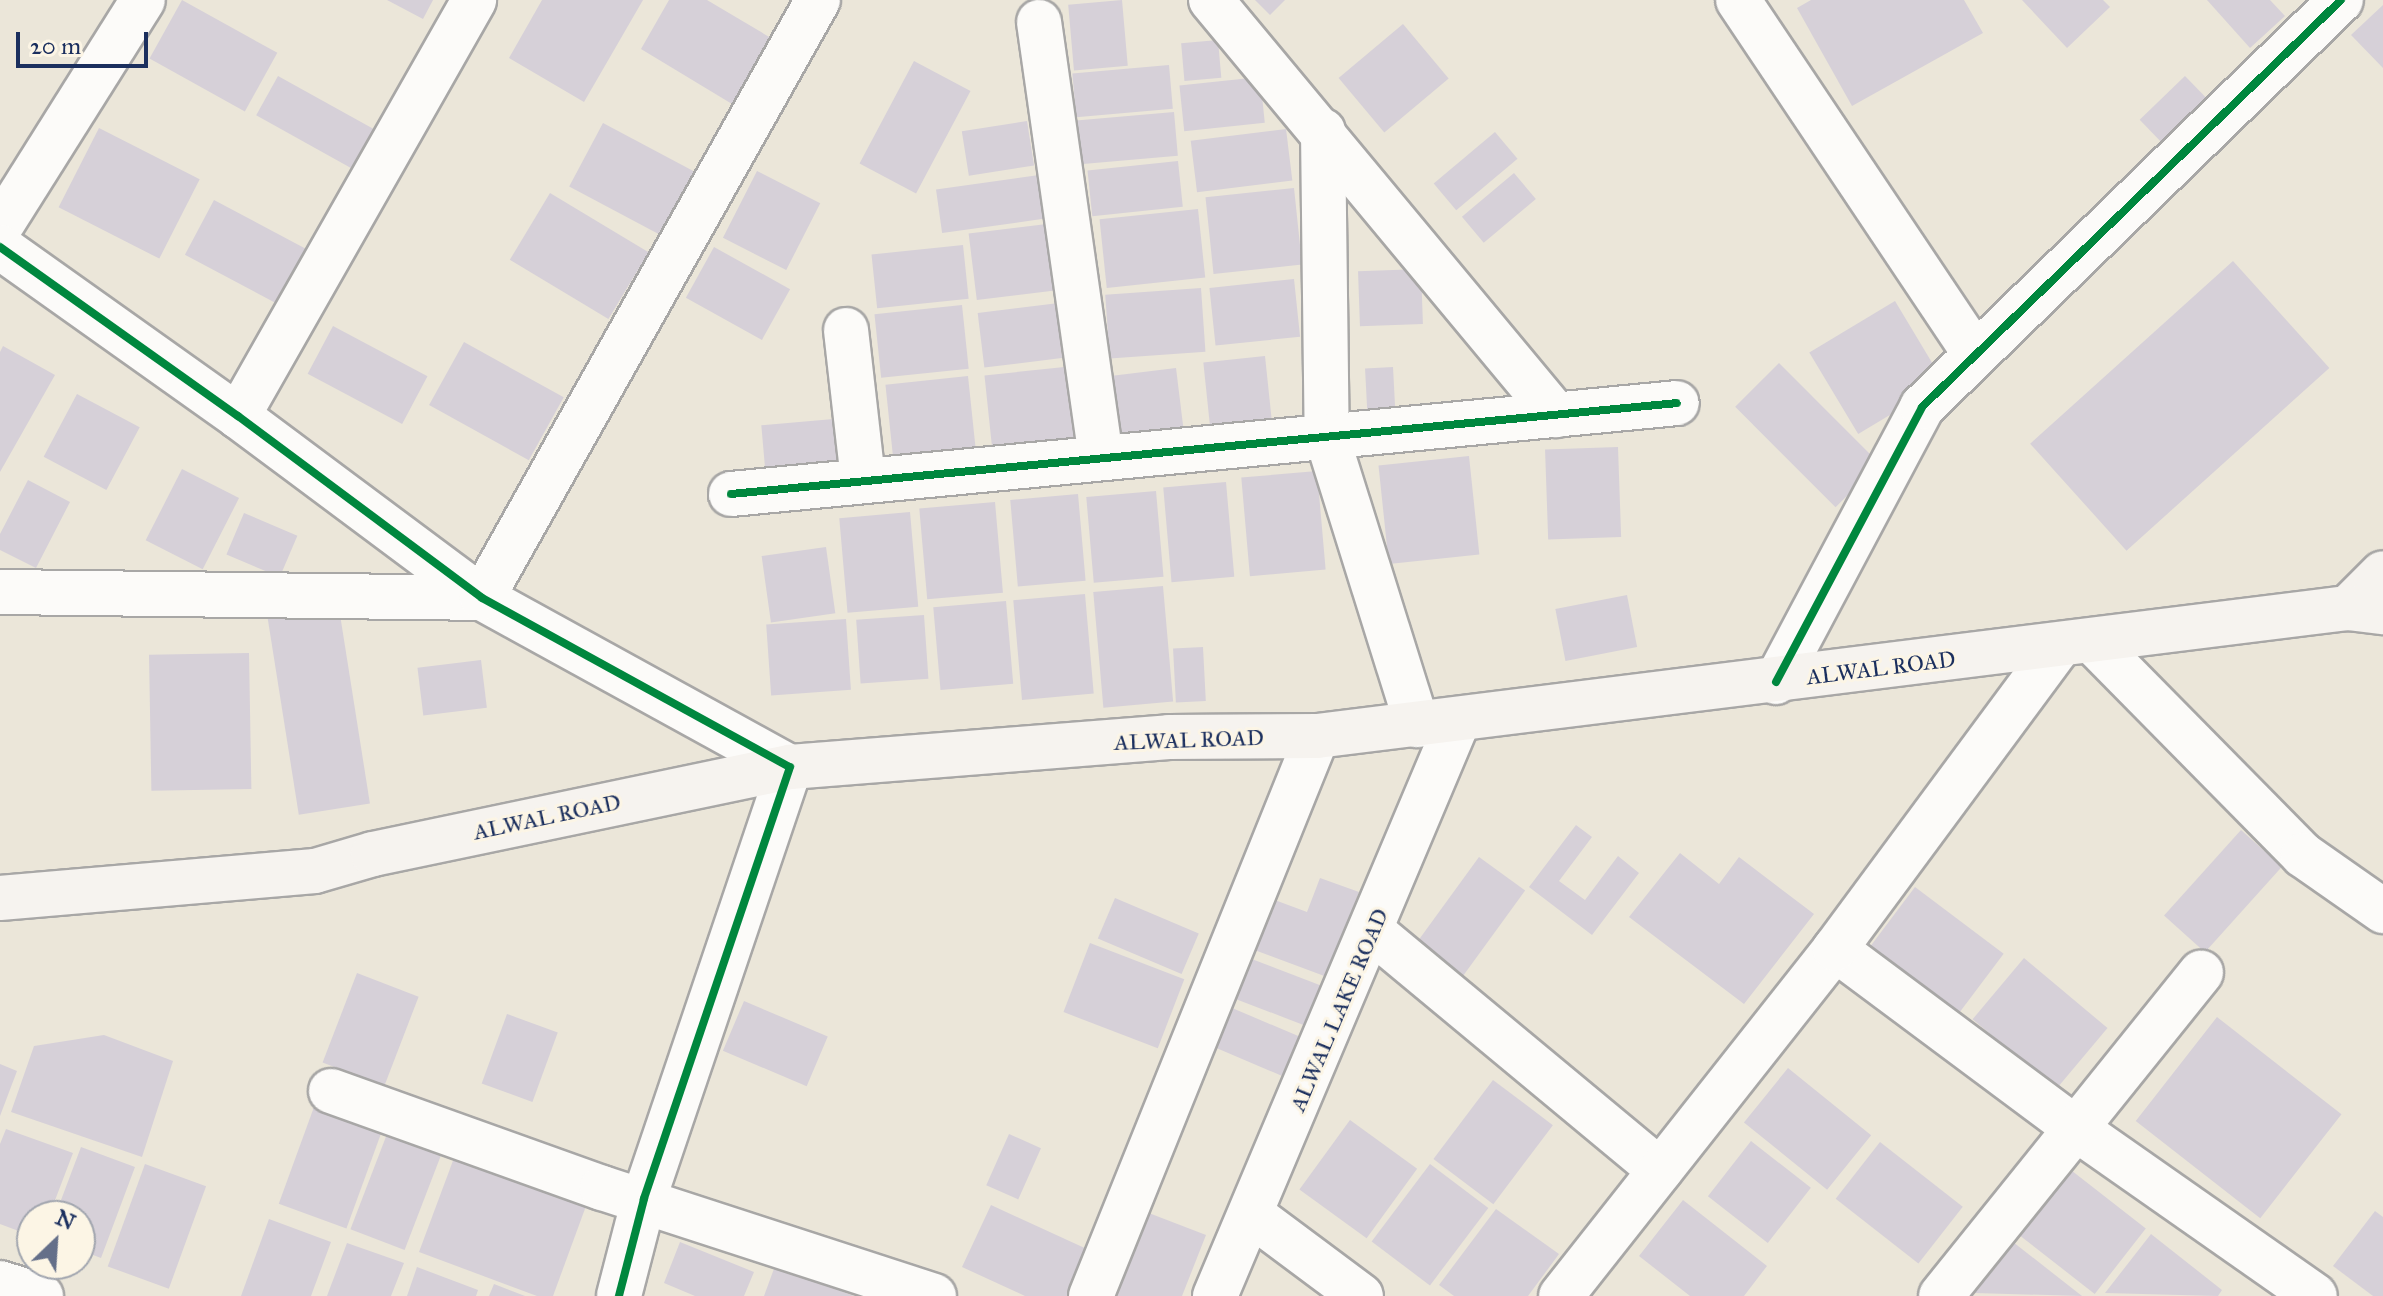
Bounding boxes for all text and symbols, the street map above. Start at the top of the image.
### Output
scale bar [20,16,152,66]
text: 20 m [30,31,81,61]
street label: ALWAL ROAD [1805,646,1957,690]
street label: ALWAL ROAD [1114,724,1264,756]
street label: ALWAL ROAD [471,789,623,845]
street label: ALWAL LAKE ROAD [1284,905,1394,1115]
north arrow [16,1200,96,1280]
text: N [51,1203,80,1236]

